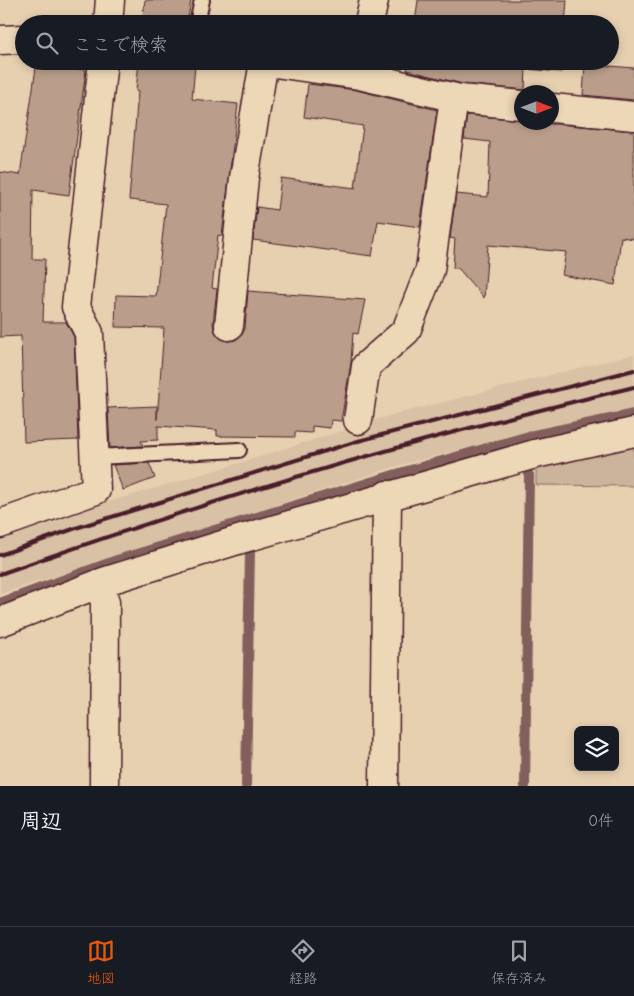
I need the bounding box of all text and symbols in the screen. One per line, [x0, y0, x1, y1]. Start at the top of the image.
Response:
search box [15, 15, 619, 70]
icon: search [33, 29, 61, 57]
text: ここで検索 [73, 34, 168, 56]
north arrow [514, 85, 559, 130]
map controls [574, 726, 619, 771]
button: layers [574, 726, 619, 771]
text: 周辺 [20, 809, 62, 833]
text: 0件 [588, 812, 614, 830]
tab: 地図 [87, 937, 115, 987]
tab: 経路 [289, 937, 317, 987]
tab: 保存済み [491, 937, 547, 987]

